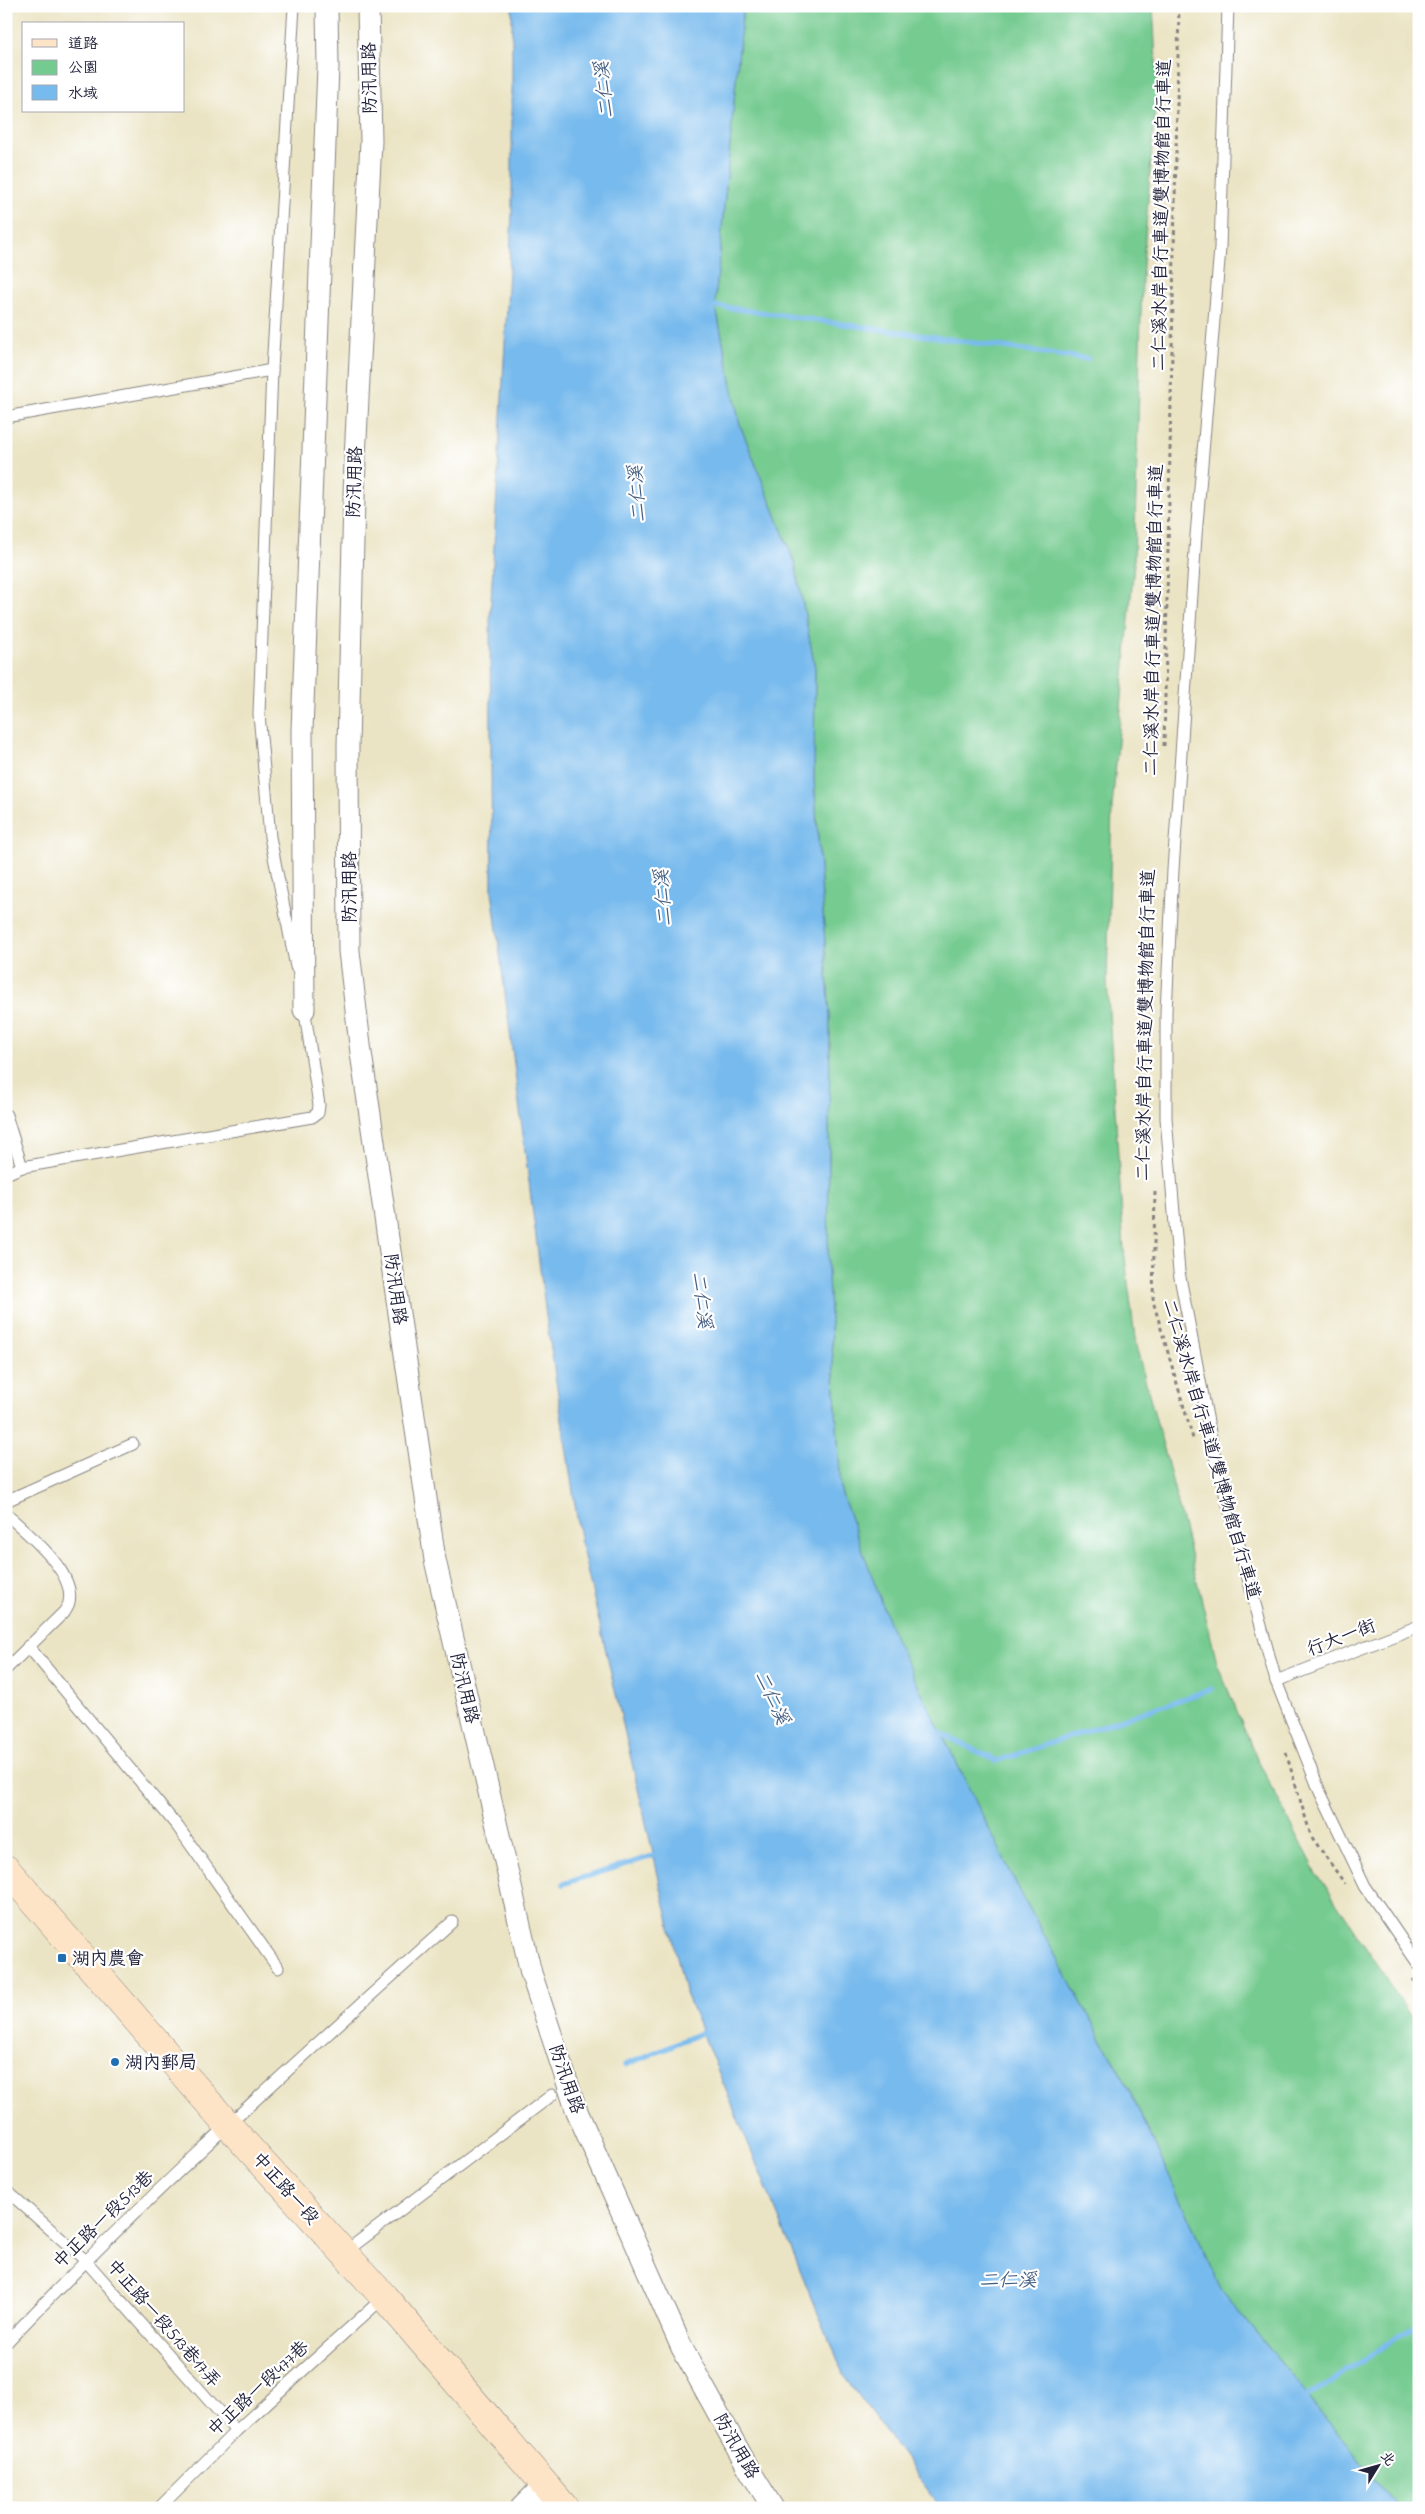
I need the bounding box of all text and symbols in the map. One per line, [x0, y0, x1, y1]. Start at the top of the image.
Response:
legend [22, 22, 185, 112]
text: 道路 [68, 33, 98, 55]
street label: 防汛用路 [357, 42, 385, 114]
text: 公園 [68, 57, 98, 79]
water label: 二仁溪 [589, 59, 622, 120]
street label: 二仁溪水岸自行車道/雙博物館自行車道 [1147, 59, 1179, 371]
text: 水域 [68, 83, 98, 105]
street label: 防汛用路 [342, 446, 370, 519]
water label: 二仁溪 [623, 463, 654, 523]
street label: 二仁溪水岸自行車道/雙博物館自行車道 [1139, 464, 1171, 776]
street label: 防汛用路 [338, 851, 364, 923]
water label: 二仁溪 [649, 867, 680, 927]
street label: 二仁溪水岸自行車道/雙博物館自行車道 [1131, 869, 1163, 1181]
street label: 防汛用路 [376, 1252, 412, 1327]
water label: 二仁溪 [684, 1270, 718, 1331]
street label: 二仁溪水岸自行車道/雙博物館自行車道 [1155, 1296, 1266, 1603]
street label: 行大一街 [1303, 1614, 1380, 1664]
street label: 防汛用路 [442, 1650, 484, 1726]
water label: 二仁溪 [746, 1667, 795, 1730]
place label: 湖內農會 [72, 1947, 144, 1973]
marker: 湖內農會 [56, 1952, 68, 1964]
street label: 防汛用路 [541, 2041, 589, 2118]
place label: 湖內郵局 [125, 2051, 197, 2077]
marker: 湖內郵局 [109, 2056, 121, 2068]
street label: 中正路一段 [245, 2147, 324, 2231]
street label: 中正路一段513巷 [48, 2165, 161, 2275]
street label: 中正路一段513巷17弄 [99, 2254, 226, 2394]
water label: 二仁溪 [979, 2268, 1037, 2295]
street label: 中正路一段477巷 [203, 2336, 316, 2443]
street label: 防汛用路 [706, 2409, 765, 2485]
north arrow [1352, 2442, 1402, 2492]
text: 北 [1375, 2447, 1400, 2471]

